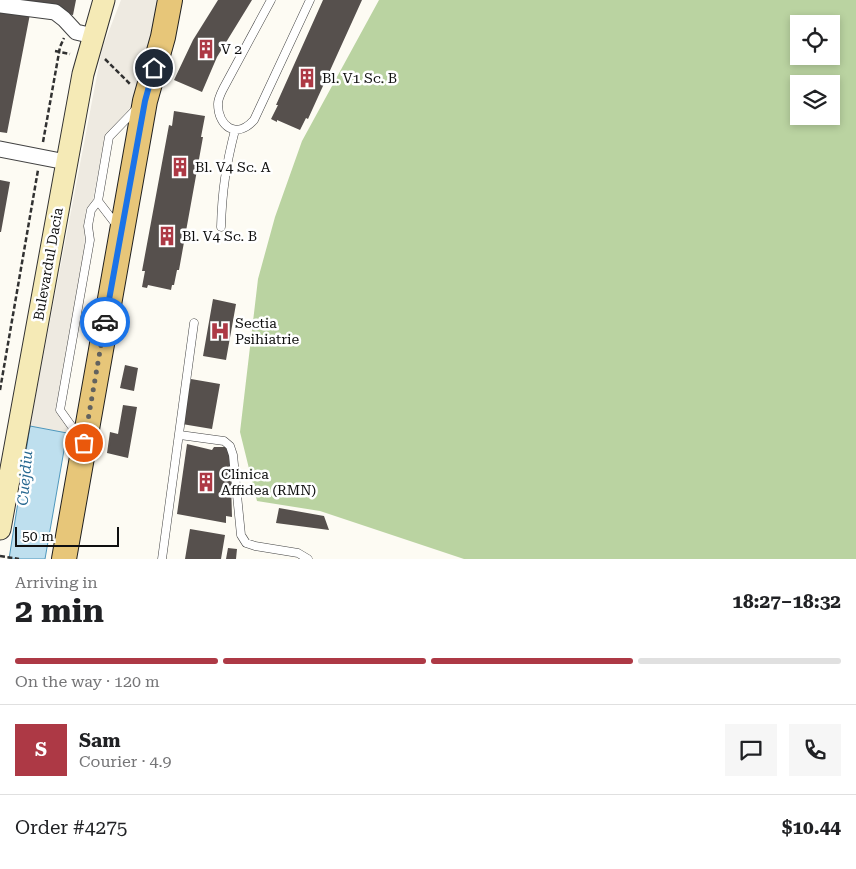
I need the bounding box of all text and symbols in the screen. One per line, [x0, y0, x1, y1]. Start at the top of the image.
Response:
map controls [790, 15, 840, 125]
button: locate [790, 15, 840, 65]
building icon: V 2 [195, 38, 217, 60]
place label: V 2 [221, 41, 242, 57]
pin [133, 47, 175, 89]
icon: home [140, 54, 168, 82]
building icon: Bl. V1 Sc. B [296, 67, 318, 89]
place label: Bl. V1 Sc. B [322, 70, 397, 86]
button: layers [790, 75, 840, 125]
building icon: Bl. V4 Sc. A [169, 156, 191, 178]
place label: Bl. V4 Sc. A [195, 159, 271, 175]
street label: Bulevardul Dacia [30, 206, 66, 322]
building icon: Bl. V4 Sc. B [156, 225, 178, 247]
place label: Bl. V4 Sc. B [182, 228, 257, 244]
courier [80, 297, 130, 347]
icon: car [91, 308, 119, 336]
place label: Sectia Psihiatrie [235, 315, 299, 347]
hospital icon: Sectia Psihiatrie [209, 320, 231, 342]
pin [63, 422, 105, 464]
icon: bag [70, 429, 98, 457]
water label: Cuejdiu [14, 450, 36, 506]
place label: Clinica Affidea (RMN) [221, 466, 316, 498]
building icon: Clinica Affidea (RMN) [195, 471, 217, 493]
scale bar [15, 524, 119, 547]
text: 50 m [22, 528, 54, 544]
text: Arriving in [15, 573, 98, 592]
text: 18:27–18:32 [732, 590, 841, 613]
text: 2 min [15, 592, 104, 630]
text: On the way · 120 m [15, 672, 160, 691]
button: chat [725, 724, 777, 776]
button: phone [789, 724, 841, 776]
text: Sam [79, 729, 121, 752]
text: S [35, 738, 47, 761]
text: Courier · 4.9 [79, 752, 172, 771]
text: Order #4275 [15, 816, 127, 839]
text: $10.44 [782, 816, 841, 839]

